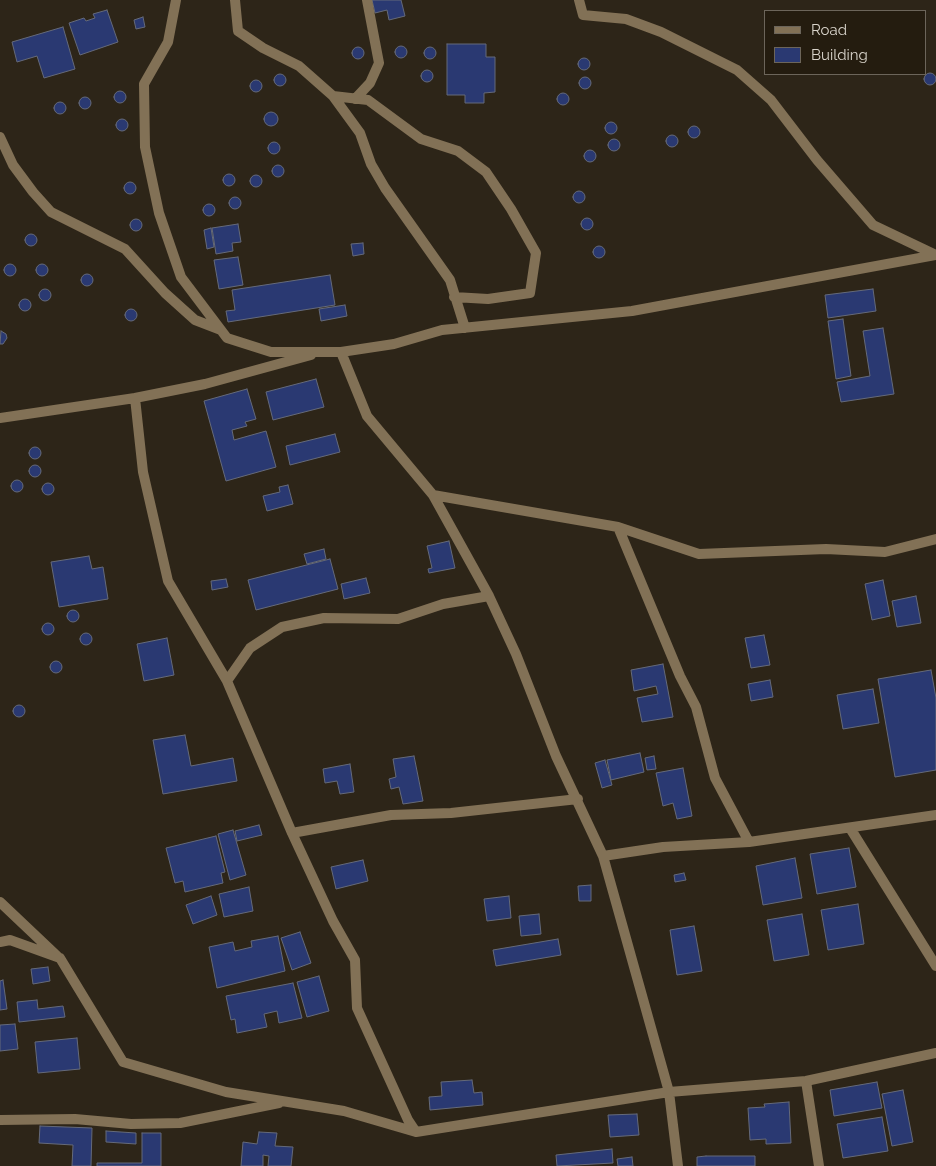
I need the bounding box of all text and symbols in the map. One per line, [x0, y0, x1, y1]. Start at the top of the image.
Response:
legend [764, 10, 926, 75]
text: Road [811, 21, 847, 39]
text: Building [811, 46, 868, 64]

